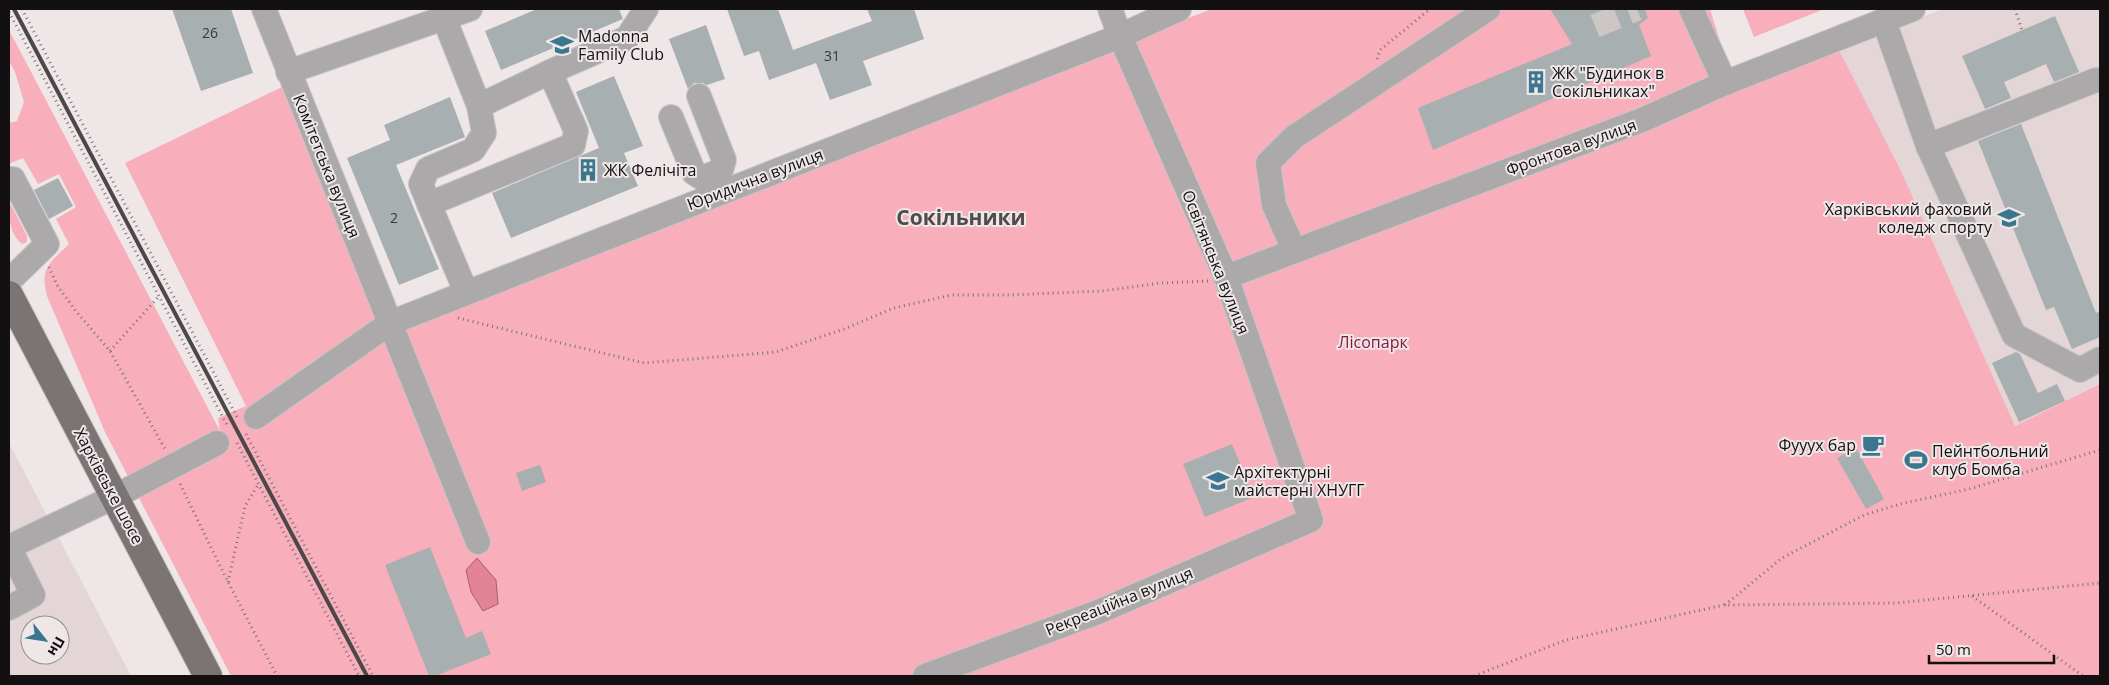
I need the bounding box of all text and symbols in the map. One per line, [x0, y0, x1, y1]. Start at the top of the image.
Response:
house number: 26 [202, 23, 218, 42]
place label: Madonna Family Club [578, 25, 664, 65]
school or university icon: Madonna Family Club [549, 32, 575, 58]
house number: 31 [824, 46, 840, 65]
place label: ЖК "Будинок в Сокільниках" [1552, 62, 1664, 102]
building icon: ЖК "Будинок в Сокільниках" [1523, 69, 1549, 95]
street label: Комітетська вулиця [288, 91, 366, 241]
street label: Фронтова вулиця [1503, 113, 1639, 181]
street label: Юридична вулиця [684, 143, 826, 215]
building icon: ЖК Фелічіта [575, 157, 601, 183]
place label: ЖК Фелічіта [604, 159, 696, 181]
street label: Освітянська вулиця [1177, 187, 1255, 337]
place label: Харківський фаховий коледж спорту [1825, 198, 1993, 238]
district label: Сокільники [896, 203, 1026, 231]
school or university icon: Харківський фаховий коледж спорту [1996, 205, 2022, 231]
house number: 2 [390, 208, 398, 227]
park label: Лісопарк [1338, 331, 1408, 353]
street label: Харківське шосе [69, 424, 149, 548]
cafe icon: Фууух бар [1860, 432, 1886, 458]
place label: Фууух бар [1778, 434, 1856, 456]
place label: Пейнтбольний клуб Бомба [1932, 440, 2049, 480]
sports icon: Пейнтбольний клуб Бомба [1903, 447, 1929, 473]
place label: Архітектурні майстерні ХНУГГ [1234, 461, 1365, 501]
school or university icon: Архітектурні майстерні ХНУГГ [1205, 468, 1231, 494]
street label: Рекреаційна вулиця [1042, 561, 1196, 641]
north arrow [20, 615, 70, 665]
scale bar [1929, 632, 2054, 664]
text: Пн [44, 633, 70, 660]
text: 50 m [1936, 639, 1971, 659]

